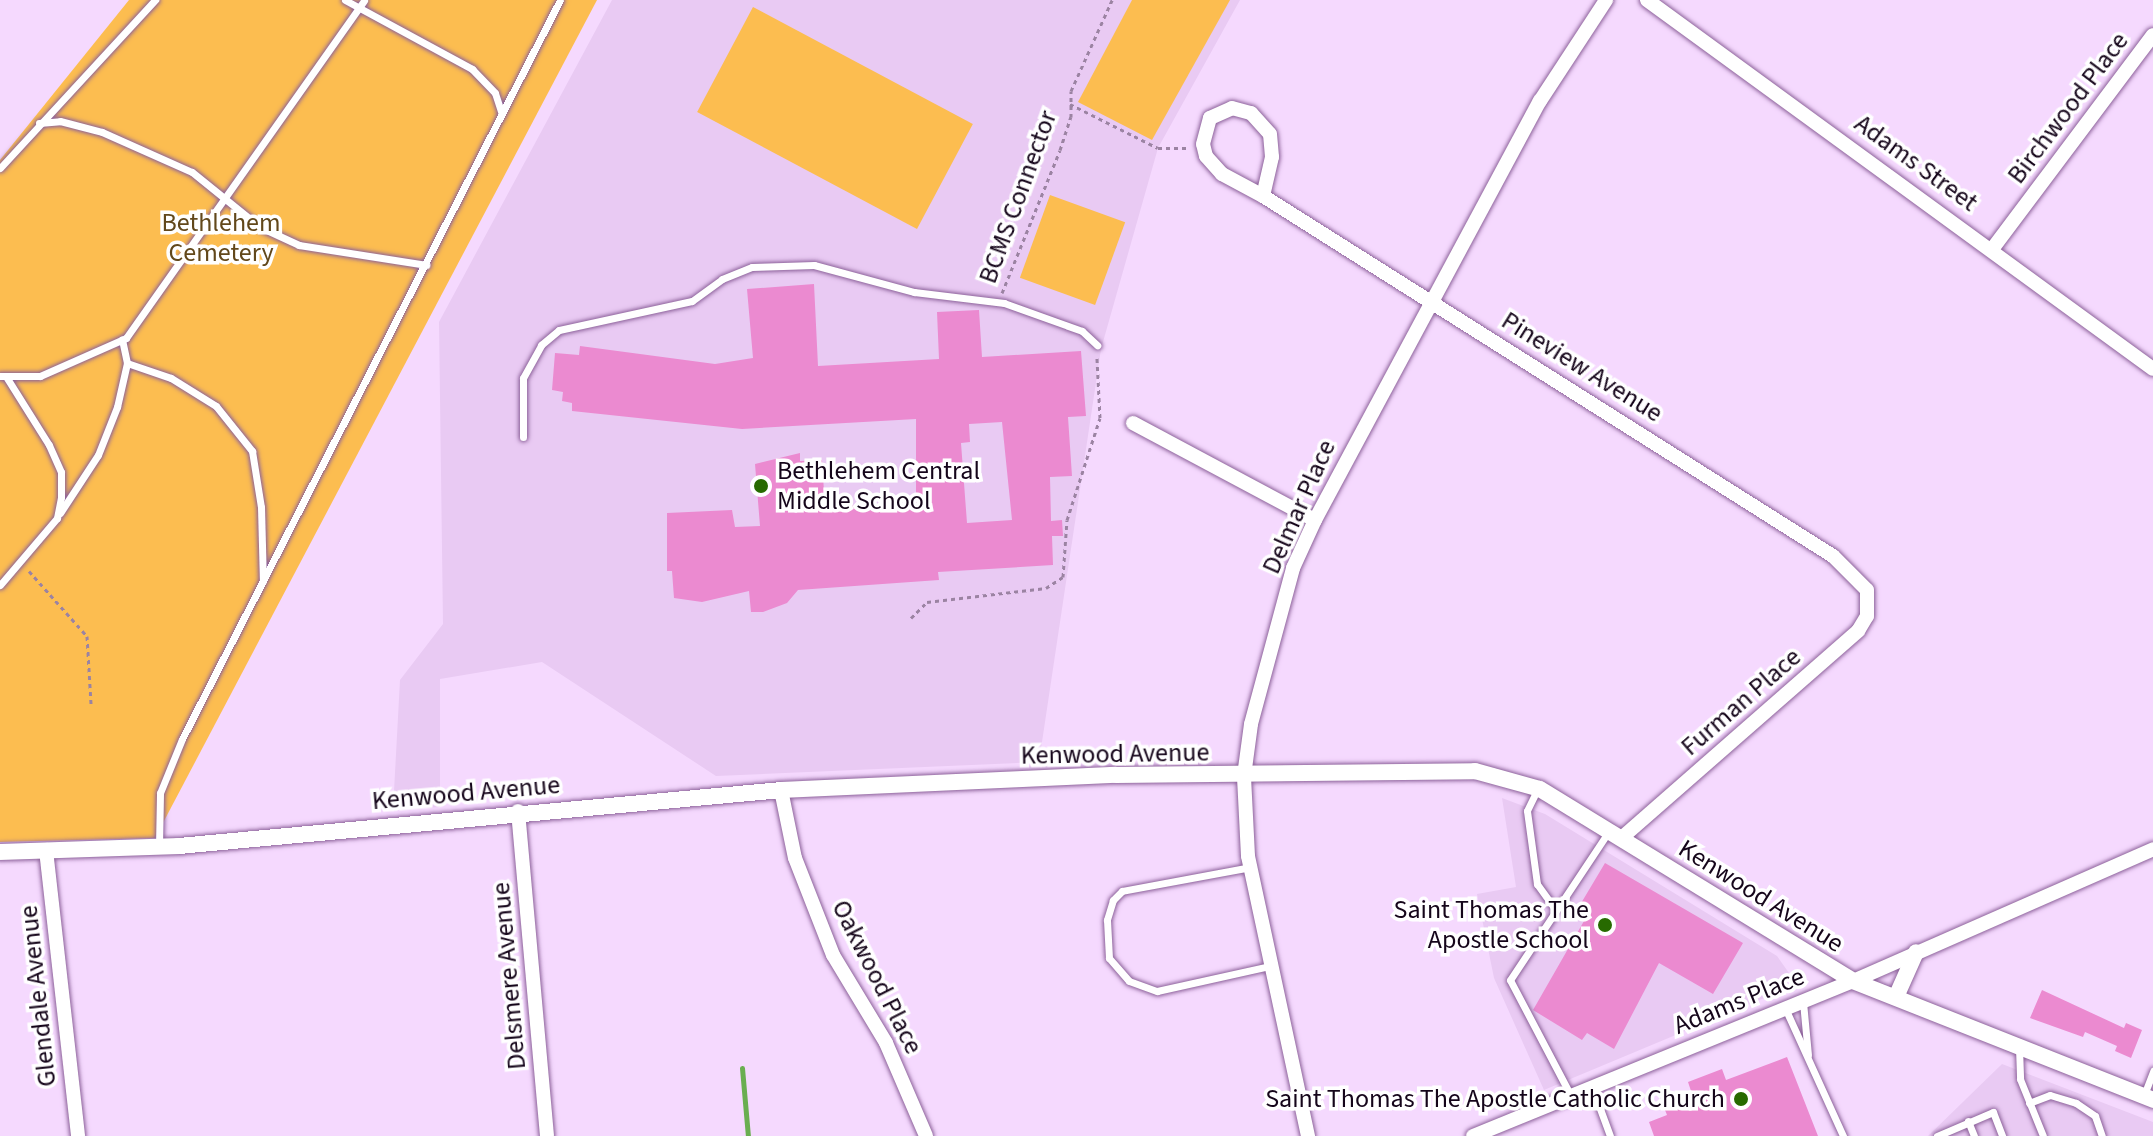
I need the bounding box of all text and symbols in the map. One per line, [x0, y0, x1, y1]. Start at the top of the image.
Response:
street label: Birchwood Place [2001, 26, 2135, 190]
street label: BCMS Connector [972, 106, 1064, 288]
street label: Adams Street [1848, 108, 1984, 218]
park label: Bethlehem Cemetery [162, 207, 280, 268]
street label: Pineview Avenue [1496, 305, 1668, 429]
street label: Delmar Place [1256, 435, 1342, 579]
place label: Bethlehem Central Middle School [777, 455, 980, 516]
marker: Bethlehem Central Middle School [752, 477, 770, 495]
street label: Furman Place [1675, 642, 1807, 762]
street label: Kenwood Avenue [1020, 737, 1210, 771]
street label: Kenwood Avenue [371, 769, 561, 817]
street label: Kenwood Avenue [1673, 833, 1849, 959]
street label: Delsmere Avenue [485, 881, 533, 1071]
place label: Saint Thomas The Apostle School [1394, 894, 1589, 956]
street label: Oakwood Place [825, 895, 929, 1059]
street label: Glendale Avenue [13, 904, 63, 1088]
marker: Saint Thomas The Apostle School [1596, 916, 1614, 934]
street label: Adams Place [1669, 961, 1809, 1041]
place label: Saint Thomas The Apostle Catholic Church [1265, 1083, 1725, 1115]
marker: Saint Thomas The Apostle Catholic Church [1732, 1090, 1750, 1108]

